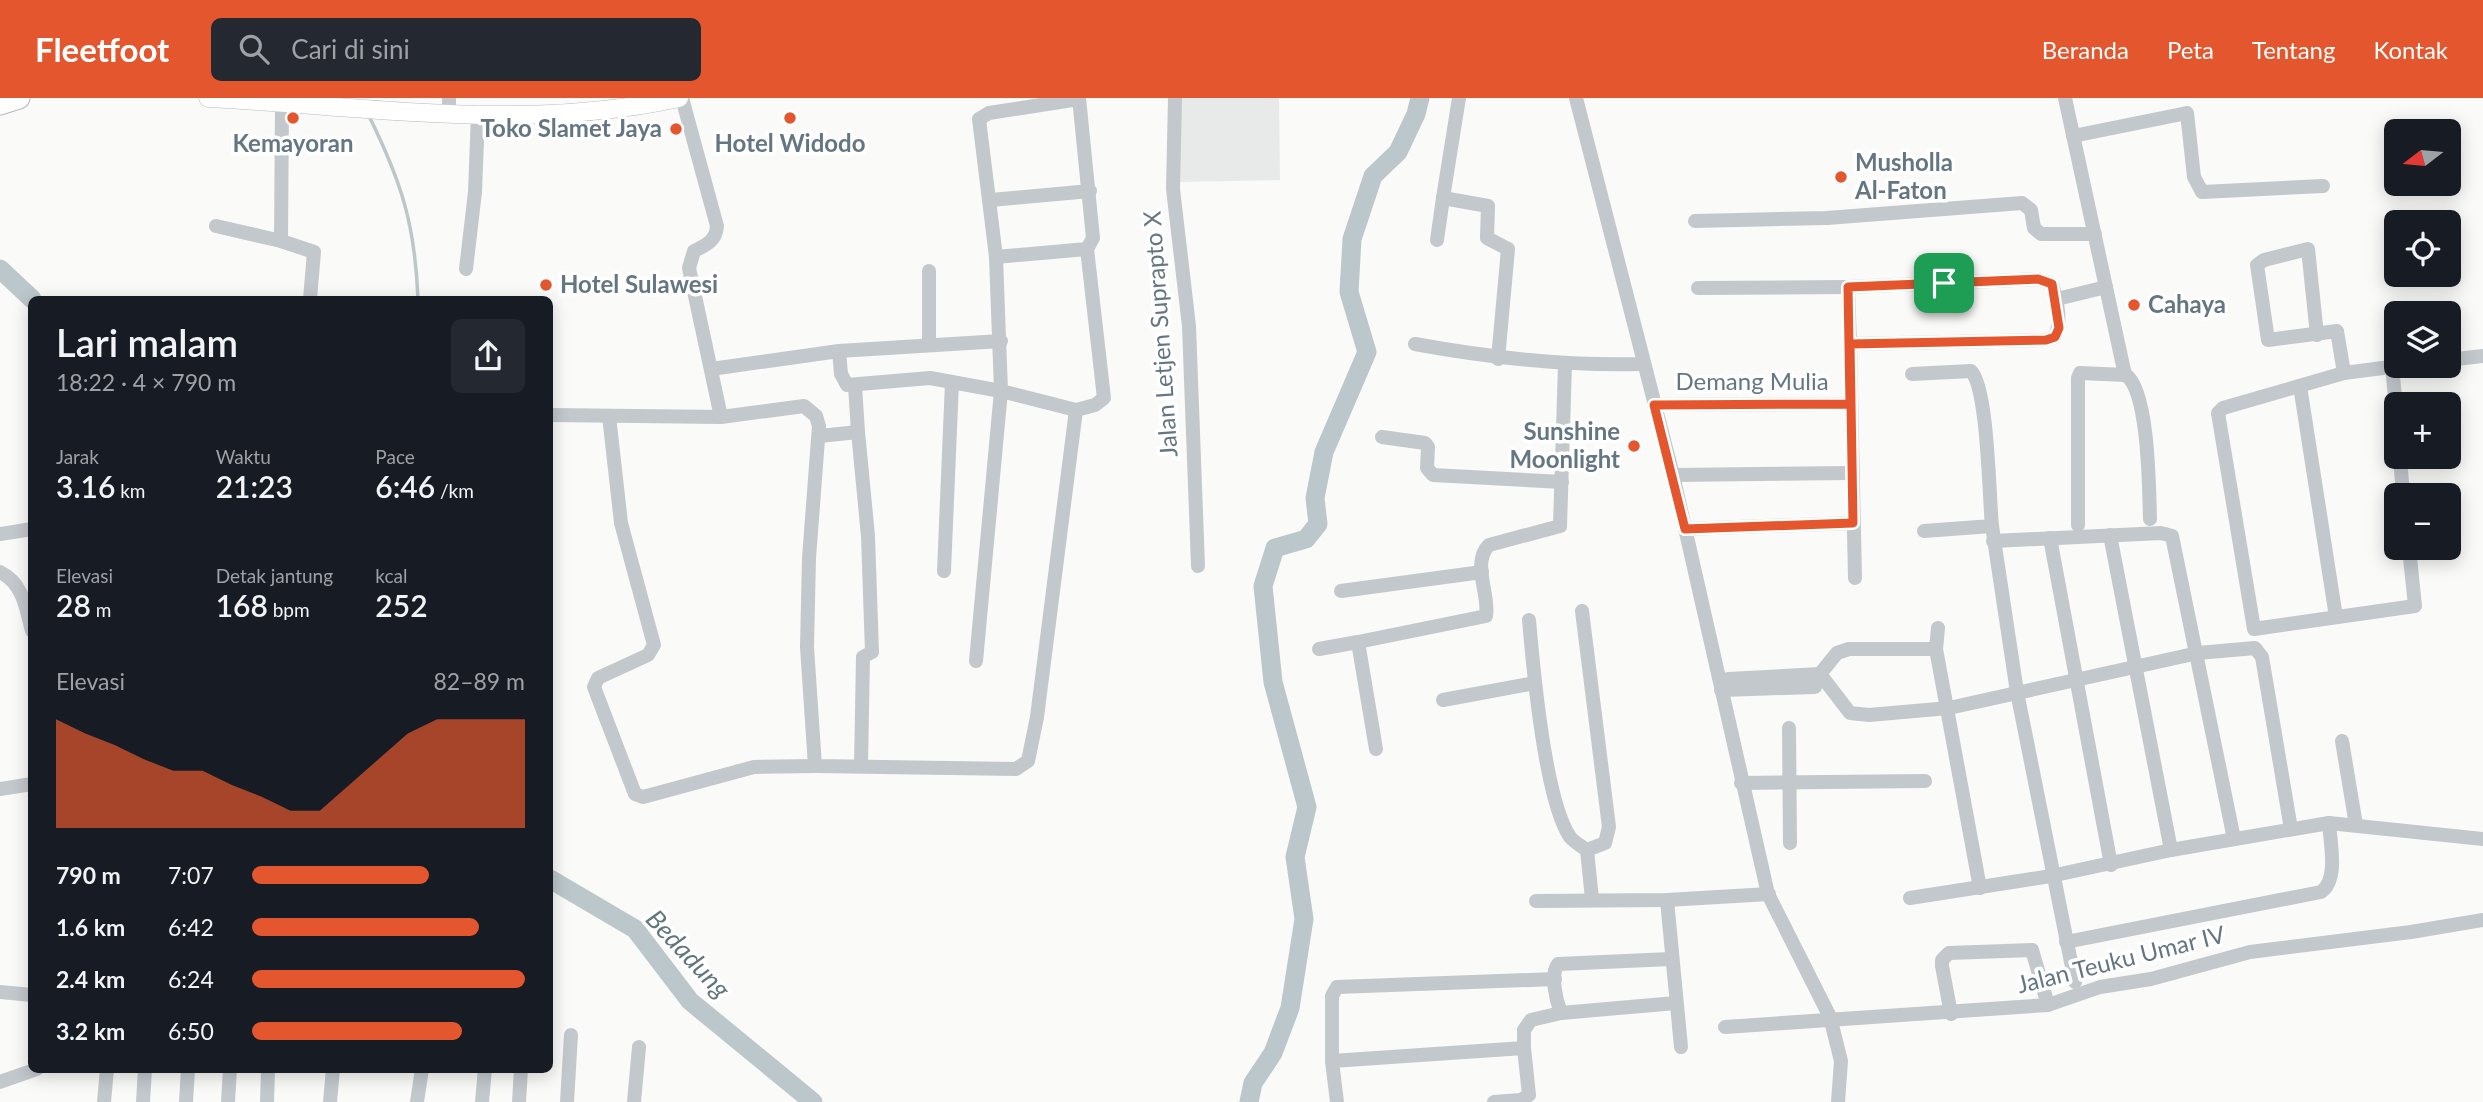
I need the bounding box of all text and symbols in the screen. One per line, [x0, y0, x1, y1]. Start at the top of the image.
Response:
search box [211, 18, 701, 81]
text: Fleetfoot [35, 29, 169, 69]
icon: search [235, 30, 273, 68]
text: Cari di sini [291, 33, 410, 65]
text: Beranda [2042, 35, 2129, 64]
text: Peta [2167, 35, 2214, 64]
text: Tentang [2252, 35, 2335, 64]
text: Kontak [2373, 35, 2448, 64]
marker: Kemayoran [285, 110, 301, 126]
marker: Hotel Widodo [782, 110, 798, 126]
place label: Toko Slamet Jaya [481, 113, 662, 142]
north arrow [2384, 119, 2460, 196]
map controls [2384, 119, 2461, 560]
marker: Toko Slamet Jaya [668, 121, 684, 137]
place label: Kemayoran [233, 128, 353, 157]
place label: Hotel Widodo [715, 128, 865, 157]
place label: Musholla Al-Faton [1854, 147, 1953, 204]
marker: Musholla Al-Faton [1833, 169, 1849, 185]
street label: Jalan Letjen Suprapto X [1136, 210, 1183, 458]
button: locate [2384, 210, 2461, 287]
pin [1914, 253, 1974, 313]
icon: arrive [1925, 264, 1963, 302]
place label: Hotel Sulawesi [560, 269, 718, 298]
marker: Hotel Sulawesi [538, 277, 554, 293]
place label: Cahaya [2148, 289, 2226, 318]
marker: Cahaya [2126, 297, 2142, 313]
button: layers [2384, 301, 2461, 378]
text: Lari malam [56, 319, 238, 365]
button: share [451, 319, 525, 393]
street label: Demang Mulia [1675, 366, 1829, 395]
text: 18:22 · 4 × 790 m [56, 368, 236, 396]
button: + [2384, 392, 2461, 469]
place label: Sunshine Moonlight [1510, 416, 1620, 473]
marker: Sunshine Moonlight [1626, 438, 1642, 454]
text: Jarak [56, 445, 99, 468]
text: Waktu [216, 445, 271, 468]
text: Pace [375, 445, 415, 468]
text: 3.16 [56, 468, 115, 504]
text: 21:23 [216, 468, 293, 504]
text: 6:46 [375, 468, 435, 504]
text: km [115, 479, 145, 502]
text: /km [435, 479, 474, 502]
button: − [2384, 483, 2461, 560]
text: Elevasi [56, 564, 113, 587]
text: Detak jantung [216, 564, 333, 587]
text: kcal [375, 564, 407, 587]
text: 28 [56, 587, 91, 623]
text: 168 [216, 587, 268, 623]
text: 252 [375, 587, 428, 623]
text: m [91, 598, 111, 621]
text: bpm [268, 598, 310, 621]
text: Elevasi [56, 667, 125, 695]
text: 82–89 m [433, 667, 525, 695]
text: 790 m [56, 861, 121, 889]
text: 7:07 [168, 861, 214, 889]
water label: Bedadung [640, 903, 738, 1004]
text: 1.6 km [56, 913, 125, 941]
text: 6:42 [168, 913, 214, 941]
street label: Jalan Teuku Umar IV [2014, 918, 2228, 998]
text: 2.4 km [56, 965, 125, 993]
text: 6:24 [168, 965, 214, 993]
text: 3.2 km [56, 1017, 125, 1045]
text: 6:50 [168, 1017, 214, 1045]

